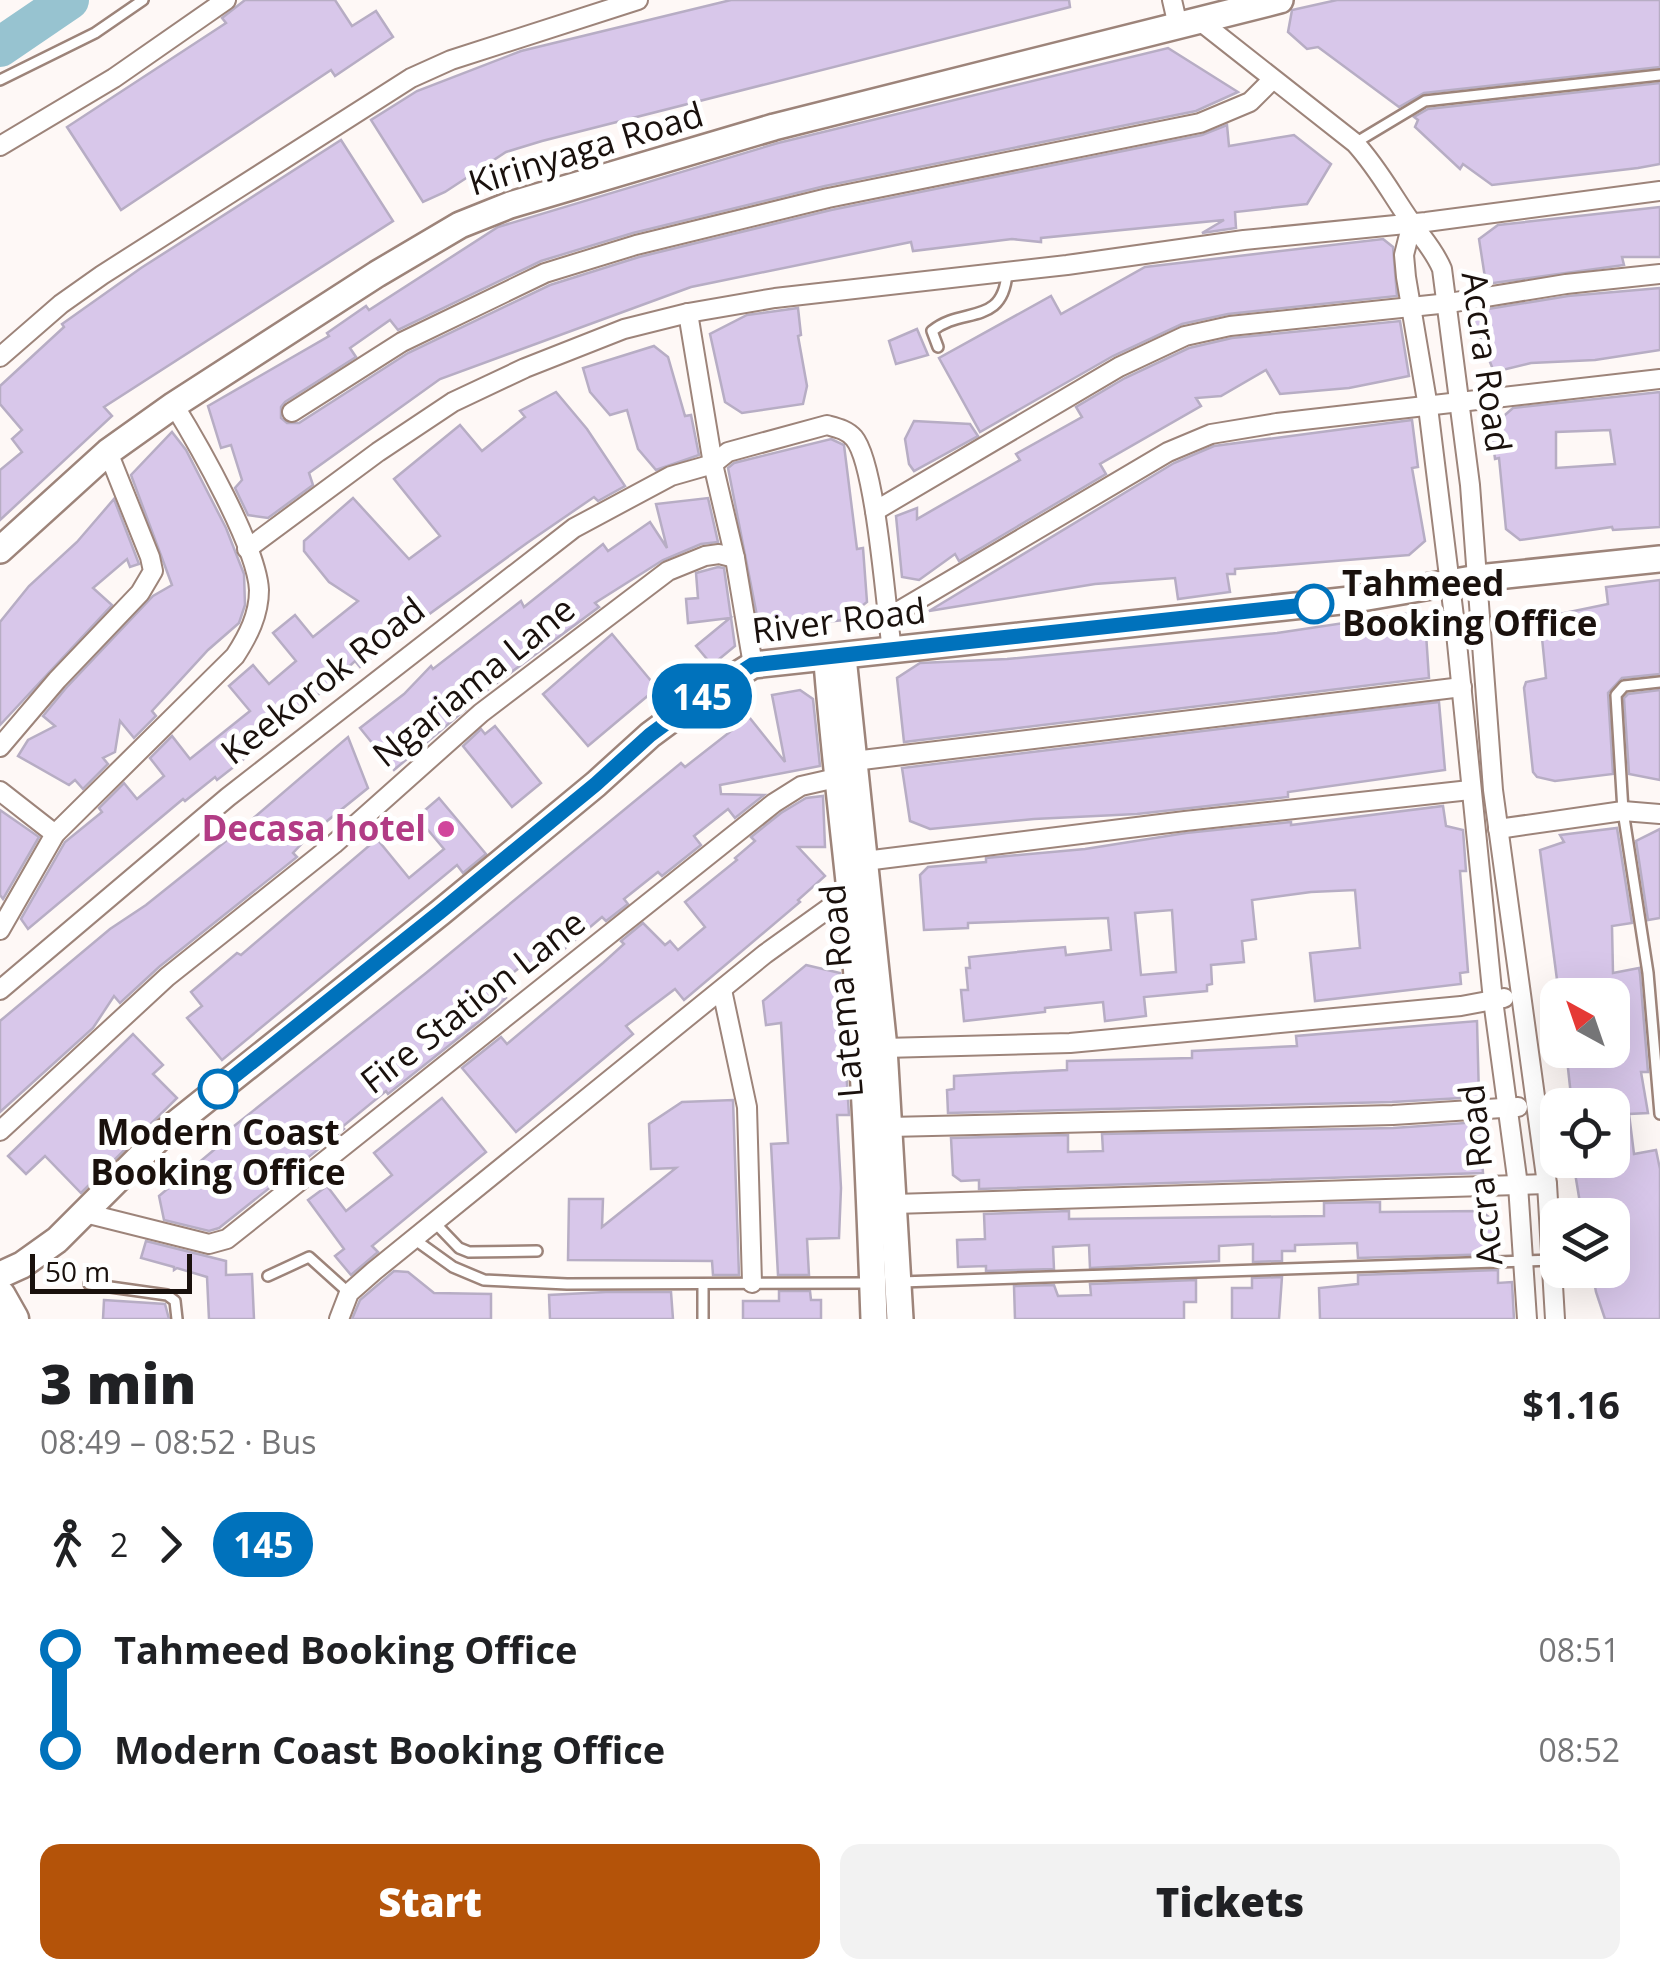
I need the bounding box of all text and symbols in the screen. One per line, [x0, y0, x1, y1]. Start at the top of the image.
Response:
street label: Kirinyaga Road [463, 90, 709, 206]
street label: Accra Road [1452, 268, 1523, 455]
place label: Tahmeed Booking Office [1342, 559, 1597, 646]
street label: Keekorok Road [210, 585, 434, 774]
street label: Ngariama Lane [362, 585, 584, 777]
marker: Tahmeed Booking Office [1295, 585, 1333, 623]
street label: River Road [749, 586, 928, 653]
line badge: 145 [644, 664, 760, 728]
text: 145 [672, 673, 732, 720]
place label: Decasa hotel [201, 804, 426, 851]
marker: Decasa hotel [435, 818, 457, 840]
street label: Latema Road [808, 882, 873, 1100]
street label: Fire Station Lane [350, 898, 594, 1103]
north arrow [1540, 978, 1630, 1068]
map controls [1540, 978, 1630, 1288]
marker: Modern Coast Booking Office [199, 1070, 237, 1108]
street label: Accra Road [1447, 1082, 1512, 1268]
button: locate [1540, 1088, 1630, 1178]
place label: Modern Coast Booking Office [90, 1108, 346, 1195]
button: layers [1540, 1198, 1630, 1288]
scale bar [30, 1249, 192, 1294]
text: 50 m [45, 1252, 110, 1290]
text: 3 min [40, 1345, 196, 1420]
text: $1.16 [1522, 1378, 1620, 1430]
text: 08:49 – 08:52 · Bus [40, 1420, 316, 1463]
icon: walk [40, 1517, 95, 1572]
icon: forward [143, 1517, 198, 1572]
text: 145 [233, 1521, 293, 1568]
text: 2 [110, 1523, 128, 1566]
text: Tahmeed Booking Office [114, 1623, 577, 1675]
text: 08:51 [1538, 1628, 1620, 1671]
text: Modern Coast Booking Office [114, 1723, 665, 1775]
text: 08:52 [1538, 1728, 1620, 1771]
button: Start [40, 1844, 820, 1959]
button: Tickets [840, 1844, 1620, 1959]

